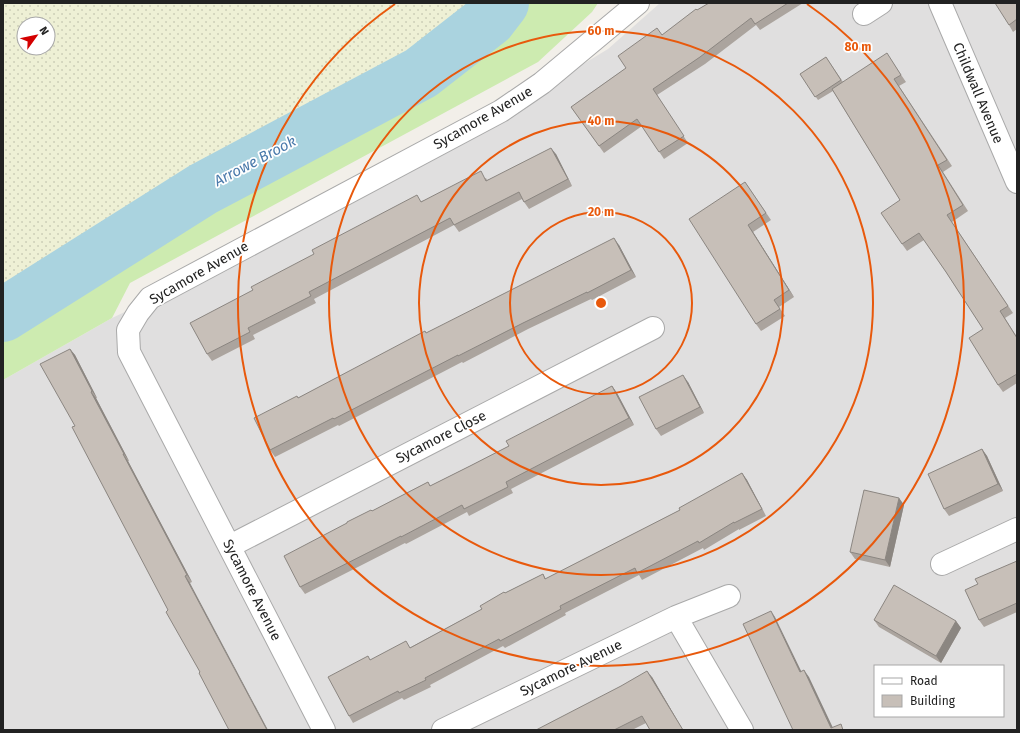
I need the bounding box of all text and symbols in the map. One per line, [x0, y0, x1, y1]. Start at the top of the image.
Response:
north arrow [16, 16, 56, 56]
text: N [37, 24, 51, 37]
text: 60 m [588, 24, 614, 38]
text: 80 m [845, 40, 871, 54]
street label: Childwall Avenue [949, 40, 1007, 146]
street label: Sycamore Avenue [430, 83, 536, 153]
text: 40 m [588, 114, 614, 128]
water label: Arrowe Brook [210, 132, 299, 191]
text: 20 m [588, 205, 614, 219]
street label: Sycamore Avenue [146, 238, 252, 308]
centre of rings [594, 296, 608, 310]
street label: Sycamore Close [393, 407, 489, 467]
street label: Sycamore Avenue [219, 536, 285, 644]
street label: Sycamore Avenue [517, 636, 625, 700]
legend [874, 665, 1004, 717]
text: Road [910, 674, 938, 688]
text: Building [910, 694, 956, 708]

